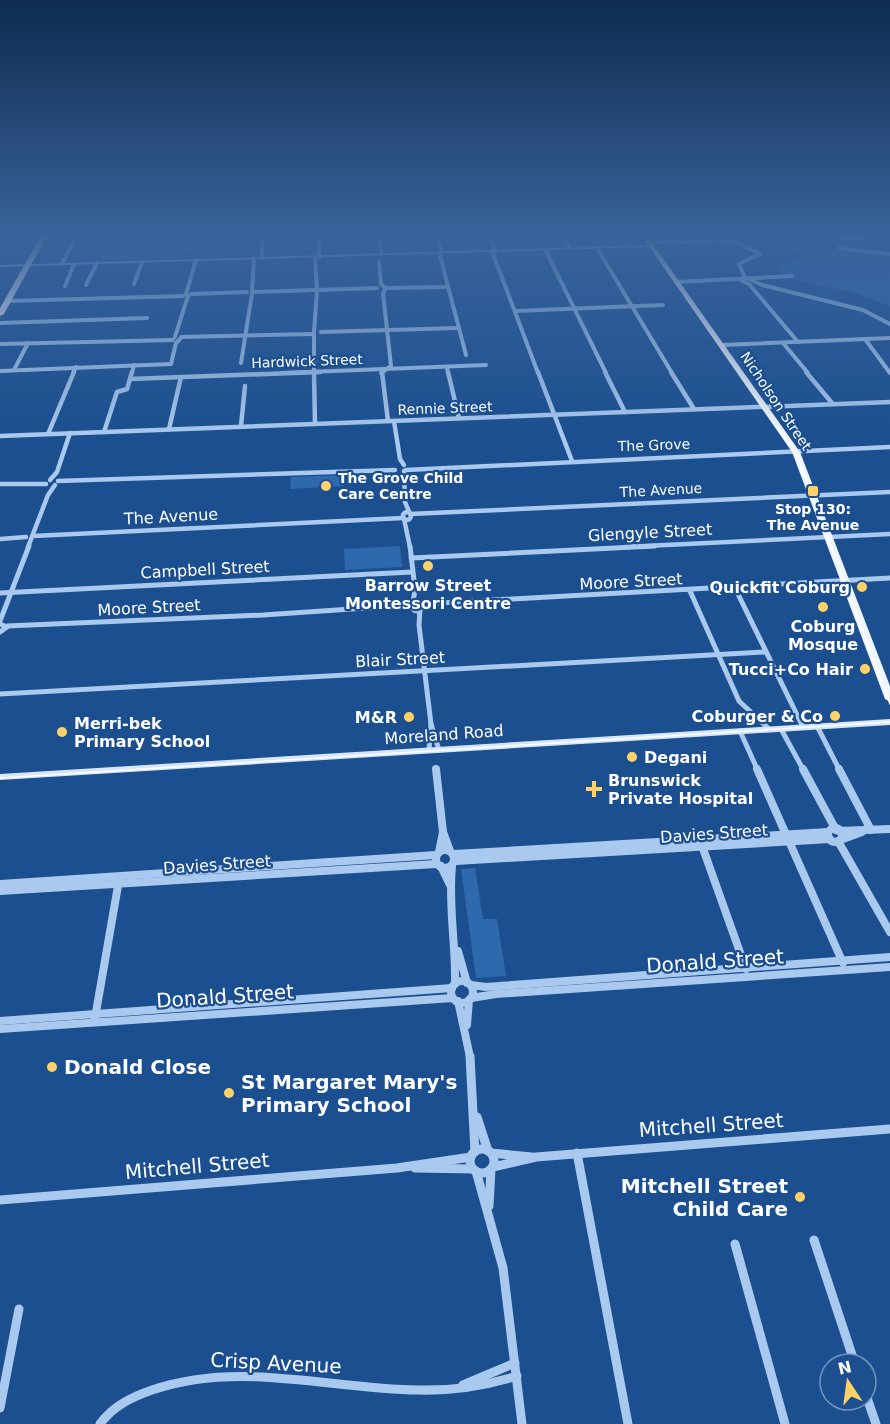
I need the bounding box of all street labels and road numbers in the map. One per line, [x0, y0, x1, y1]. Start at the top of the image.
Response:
street label: Nicholson Street [737, 349, 815, 454]
street label: Hardwick Street [251, 351, 364, 371]
street label: Rennie Street [397, 398, 493, 418]
street label: The Grove [617, 436, 690, 454]
street label: The Avenue [618, 480, 703, 500]
street label: The Avenue [122, 505, 219, 529]
street label: Glengyle Street [587, 520, 713, 545]
street label: Campbell Street [140, 557, 270, 582]
street label: Moore Street [579, 569, 683, 594]
street label: Moore Street [97, 595, 201, 620]
street label: Blair Street [355, 648, 445, 671]
street label: Moreland Road [384, 721, 504, 748]
street label: Davies Street [660, 820, 769, 847]
street label: Davies Street [163, 851, 272, 878]
street label: Donald Street [645, 944, 785, 978]
street label: Donald Street [155, 979, 295, 1013]
street label: Mitchell Street [638, 1108, 784, 1142]
street label: Mitchell Street [124, 1148, 270, 1184]
street label: Crisp Avenue [210, 1348, 342, 1378]

